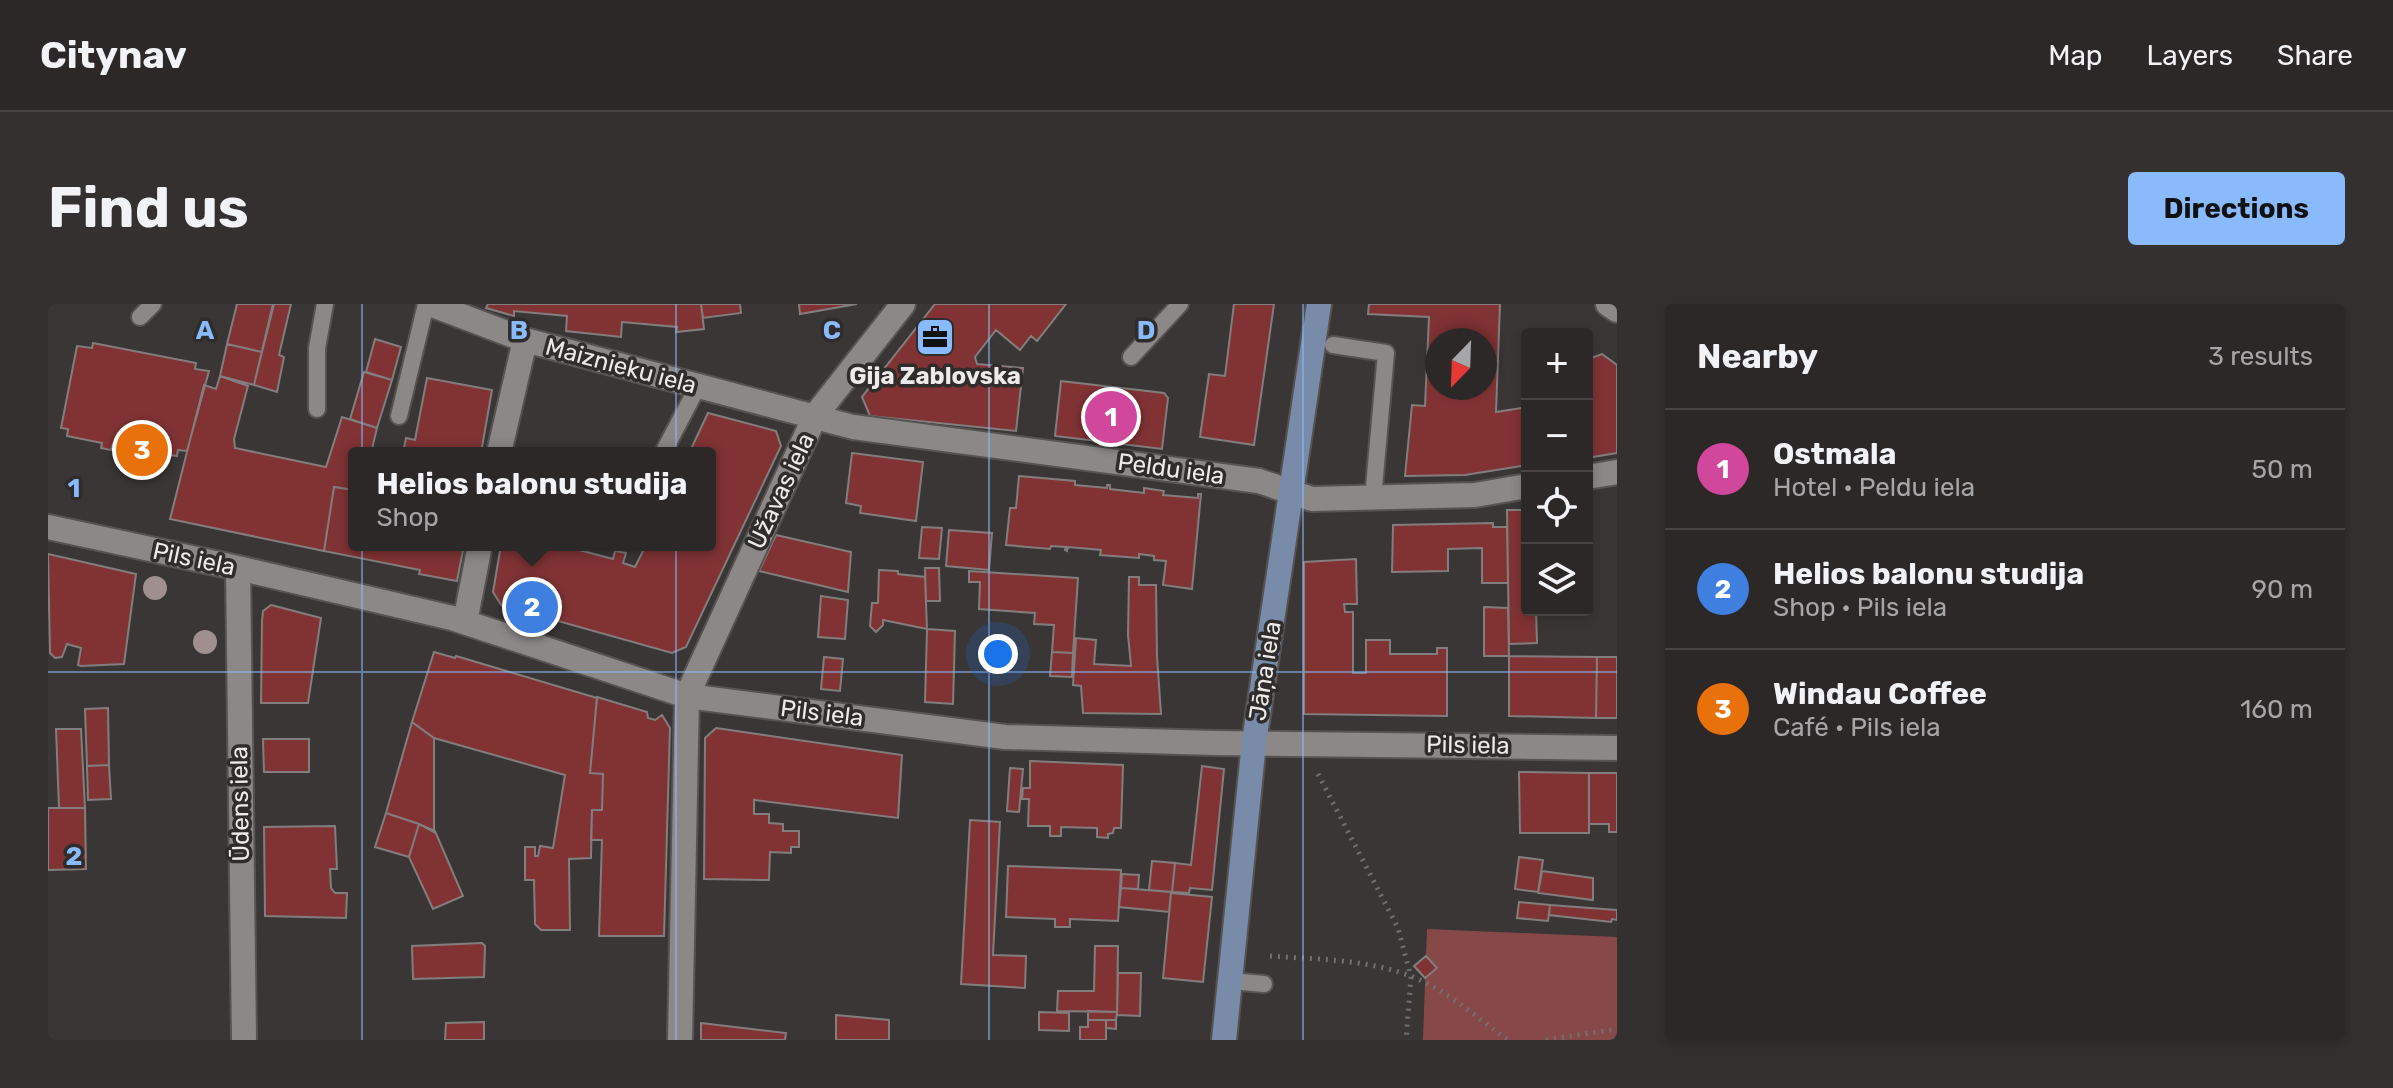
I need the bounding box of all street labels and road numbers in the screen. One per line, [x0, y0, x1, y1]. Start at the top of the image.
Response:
street label: Maiznieku iela [542, 332, 700, 400]
street label: Užavas iela [742, 429, 820, 553]
street label: Peldu iela [1116, 448, 1226, 490]
street label: Pils iela [150, 537, 238, 581]
street label: Jāņa iela [1243, 619, 1287, 723]
street label: Pils iela [779, 694, 865, 732]
street label: Pils iela [1426, 730, 1510, 760]
street label: Ūdens iela [225, 746, 255, 862]

